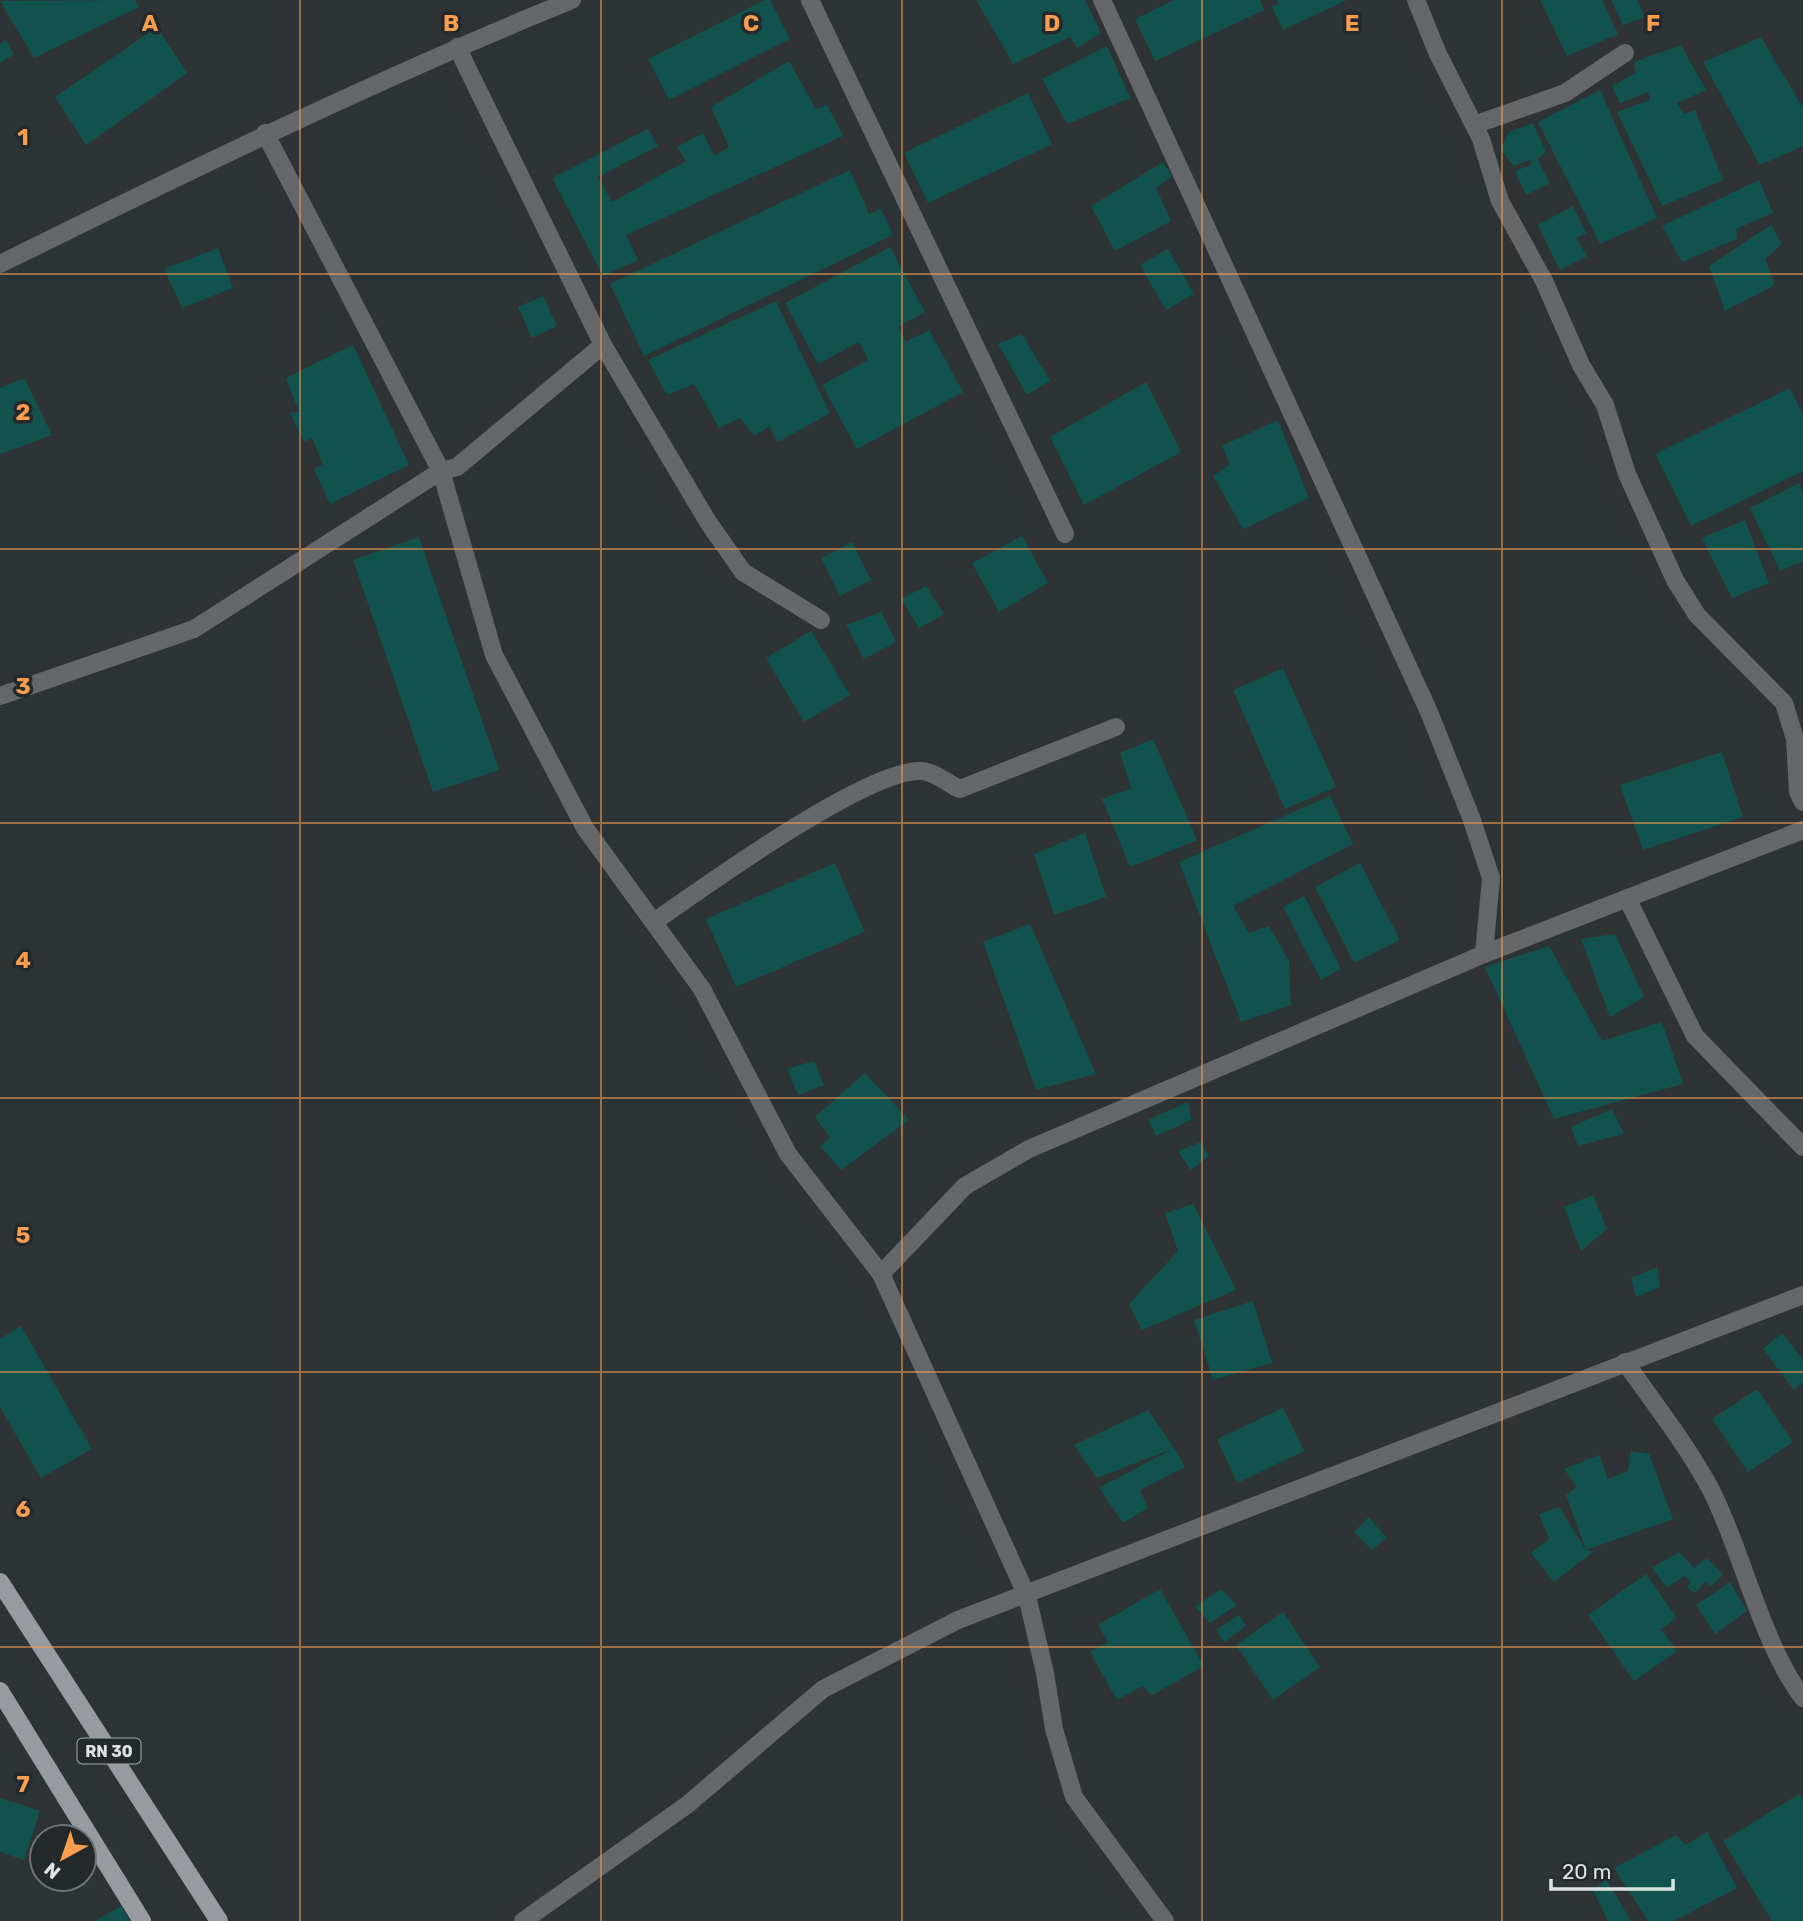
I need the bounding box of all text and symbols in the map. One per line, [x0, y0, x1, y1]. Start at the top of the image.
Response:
text: A [142, 9, 159, 37]
text: B [443, 9, 459, 37]
text: C [743, 9, 759, 37]
text: D [1044, 9, 1060, 37]
text: E [1345, 9, 1359, 37]
text: F [1646, 9, 1660, 37]
text: 1 [17, 123, 29, 151]
text: 2 [16, 398, 30, 426]
text: 3 [15, 672, 31, 700]
text: 4 [15, 946, 31, 974]
text: 5 [16, 1221, 31, 1249]
text: 6 [16, 1495, 31, 1523]
road number: RN 30 [78, 1738, 140, 1764]
text: 7 [16, 1770, 30, 1798]
north arrow [28, 1823, 98, 1893]
scale bar [1551, 1848, 1674, 1892]
text: N [40, 1857, 65, 1884]
text: 20 m [1562, 1859, 1611, 1884]

